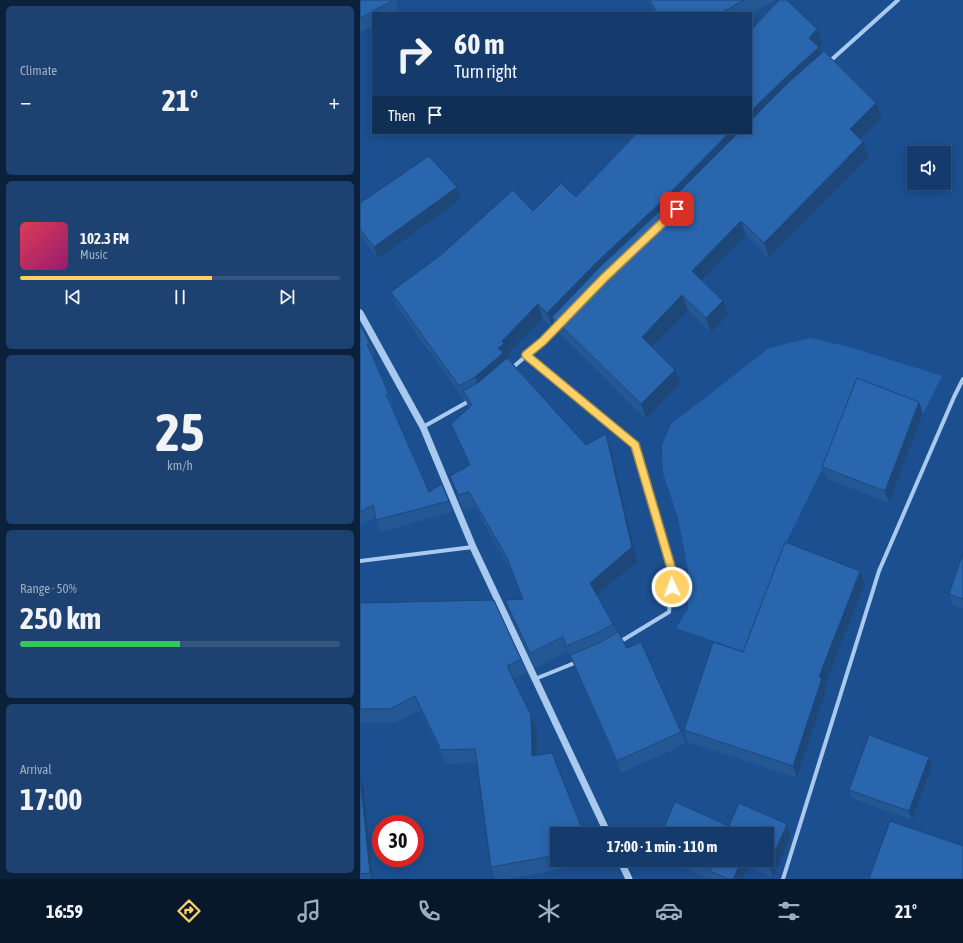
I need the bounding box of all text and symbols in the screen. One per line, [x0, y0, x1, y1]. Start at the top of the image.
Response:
icon: right [388, 28, 440, 80]
text: 60 m [454, 28, 504, 60]
text: Turn right [454, 61, 517, 82]
text: Climate [20, 63, 57, 78]
text: 21° [162, 83, 198, 117]
text: − [20, 88, 31, 114]
text: + [329, 88, 340, 114]
icon: arrive [424, 104, 446, 126]
text: Then [388, 107, 416, 124]
map controls [907, 146, 951, 190]
button: sound [907, 146, 951, 190]
pin [660, 192, 694, 226]
icon: arrive [666, 198, 688, 220]
text: 102.3 FM [80, 230, 129, 247]
text: Music [80, 247, 107, 262]
icon: previous [62, 286, 84, 308]
icon: pause [169, 286, 191, 308]
icon: next [276, 286, 298, 308]
text: 25 [156, 402, 204, 462]
text: km/h [167, 458, 193, 473]
position arrow [651, 566, 693, 608]
text: Range · 50% [20, 581, 77, 596]
text: 250 km [20, 601, 101, 635]
text: Arrival [20, 762, 52, 777]
text: 17:00 [20, 782, 82, 816]
speed limit sign: 30 [372, 815, 424, 867]
text: 17:00 · 1 min · 110 m [607, 838, 717, 855]
icon: directions [175, 897, 203, 925]
icon: music [295, 897, 323, 925]
icon: phone [415, 897, 443, 925]
icon: climate [535, 897, 563, 925]
icon: car [655, 897, 683, 925]
icon: filters [775, 897, 803, 925]
text: 16:59 [46, 901, 83, 922]
text: 21° [895, 901, 917, 922]

